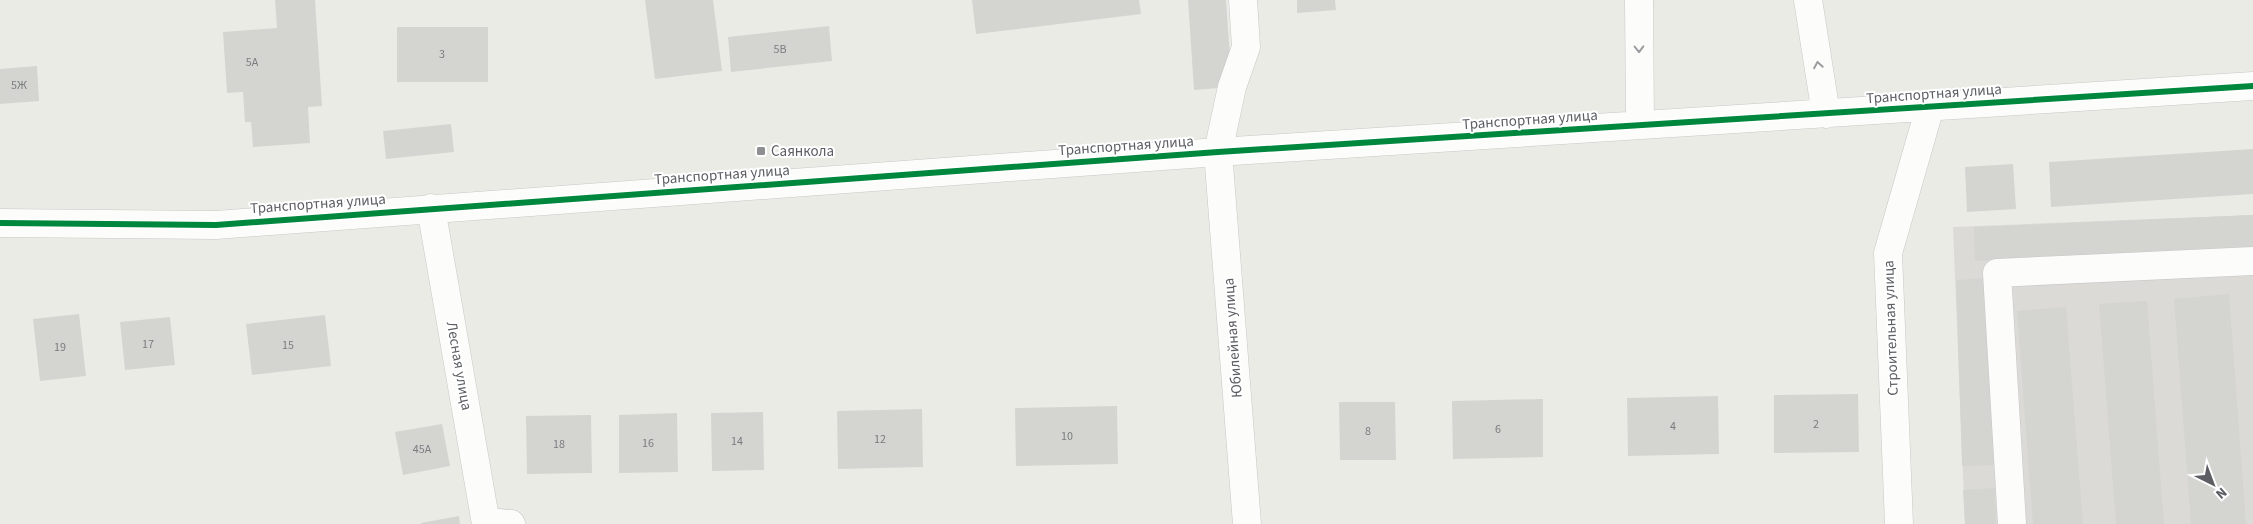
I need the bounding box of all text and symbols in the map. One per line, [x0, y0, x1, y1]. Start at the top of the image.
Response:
house number: 5В [773, 41, 787, 58]
one-way arrow [1634, 45, 1644, 53]
house number: 3 [439, 46, 445, 63]
house number: 5А [246, 54, 259, 71]
one-way arrow [1814, 61, 1824, 70]
house number: 5Ж [11, 77, 27, 94]
street label: Транспортная улица [1866, 79, 2002, 109]
street label: Транспортная улица [1462, 105, 1598, 135]
street label: Транспортная улица [1058, 131, 1194, 161]
place label: Саянкола [771, 141, 834, 162]
marker: Саянкола [755, 145, 767, 157]
street label: Транспортная улица [654, 160, 790, 190]
street label: Транспортная улица [250, 189, 386, 219]
street label: Строительная улица [1878, 260, 1904, 396]
street label: Юбилейная улица [1218, 277, 1248, 399]
street label: Лесная улица [441, 320, 477, 412]
house number: 17 [142, 336, 154, 353]
house number: 15 [282, 337, 294, 354]
house number: 19 [54, 339, 66, 356]
house number: 2 [1813, 416, 1819, 433]
house number: 4 [1670, 418, 1676, 435]
house number: 6 [1495, 421, 1501, 438]
house number: 8 [1365, 423, 1371, 440]
house number: 10 [1061, 428, 1073, 445]
house number: 12 [874, 431, 886, 448]
house number: 14 [731, 433, 743, 450]
house number: 16 [642, 435, 654, 452]
house number: 18 [553, 436, 565, 453]
house number: 45А [413, 441, 432, 458]
north arrow [2188, 459, 2238, 509]
text: N [2211, 482, 2231, 503]

